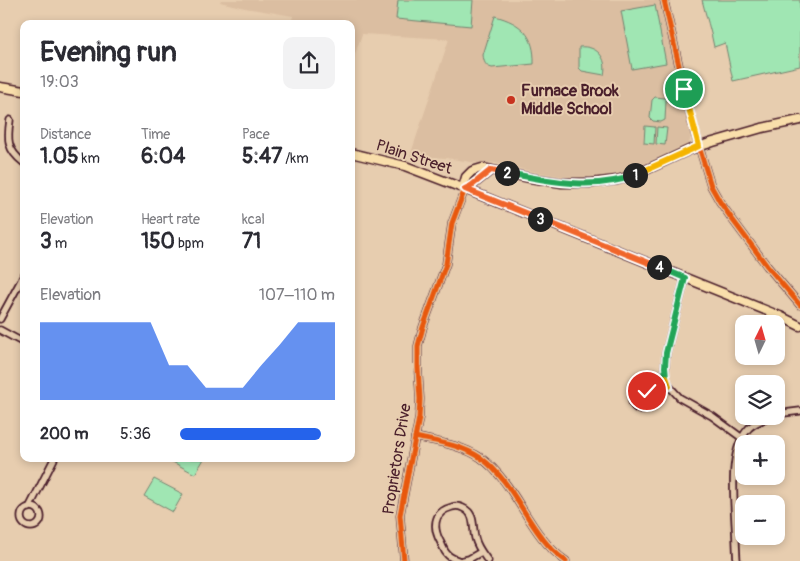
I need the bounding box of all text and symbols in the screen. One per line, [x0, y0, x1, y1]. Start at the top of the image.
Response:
text: Evening run [40, 35, 177, 70]
button: share [283, 37, 335, 89]
pin [663, 68, 705, 110]
text: 19:03 [40, 72, 79, 92]
icon: arrive [670, 75, 698, 103]
place label: Furnace Brook Middle School [521, 81, 619, 119]
marker: Furnace Brook Middle School [505, 94, 517, 106]
text: Distance [40, 126, 91, 143]
text: Time [141, 126, 170, 143]
text: Pace [242, 126, 270, 143]
street label: Plain Street [373, 135, 455, 179]
text: 1.05 [40, 143, 79, 170]
text: 6:04 [141, 143, 185, 170]
text: 5:47 [242, 143, 282, 170]
text: km [79, 150, 100, 167]
text: /km [282, 150, 309, 167]
pin: 2 [494, 160, 520, 186]
pin: 1 [622, 162, 648, 188]
text: 2 [504, 165, 511, 182]
text: 1 [633, 167, 638, 184]
pin: 3 [528, 206, 552, 232]
text: Elevation [40, 211, 93, 228]
text: Heart rate [141, 211, 200, 228]
text: kcal [242, 211, 265, 228]
text: 3 [537, 211, 544, 228]
text: 3 [40, 228, 52, 255]
text: 150 [141, 228, 175, 255]
text: 71 [242, 228, 261, 255]
text: m [52, 235, 67, 252]
text: bpm [175, 235, 204, 252]
pin: 4 [646, 254, 672, 280]
text: 4 [655, 259, 664, 276]
text: Elevation [40, 285, 101, 305]
text: 107–110 m [259, 285, 335, 305]
north arrow [735, 315, 785, 365]
map controls [735, 315, 785, 545]
pin [626, 370, 668, 412]
button: layers [735, 375, 785, 425]
icon: check [633, 377, 661, 405]
street label: Proprietors Drive [378, 402, 416, 516]
text: 200 m [40, 424, 88, 444]
text: 5:36 [120, 424, 151, 444]
button: + [735, 435, 785, 485]
button: − [735, 495, 785, 545]

